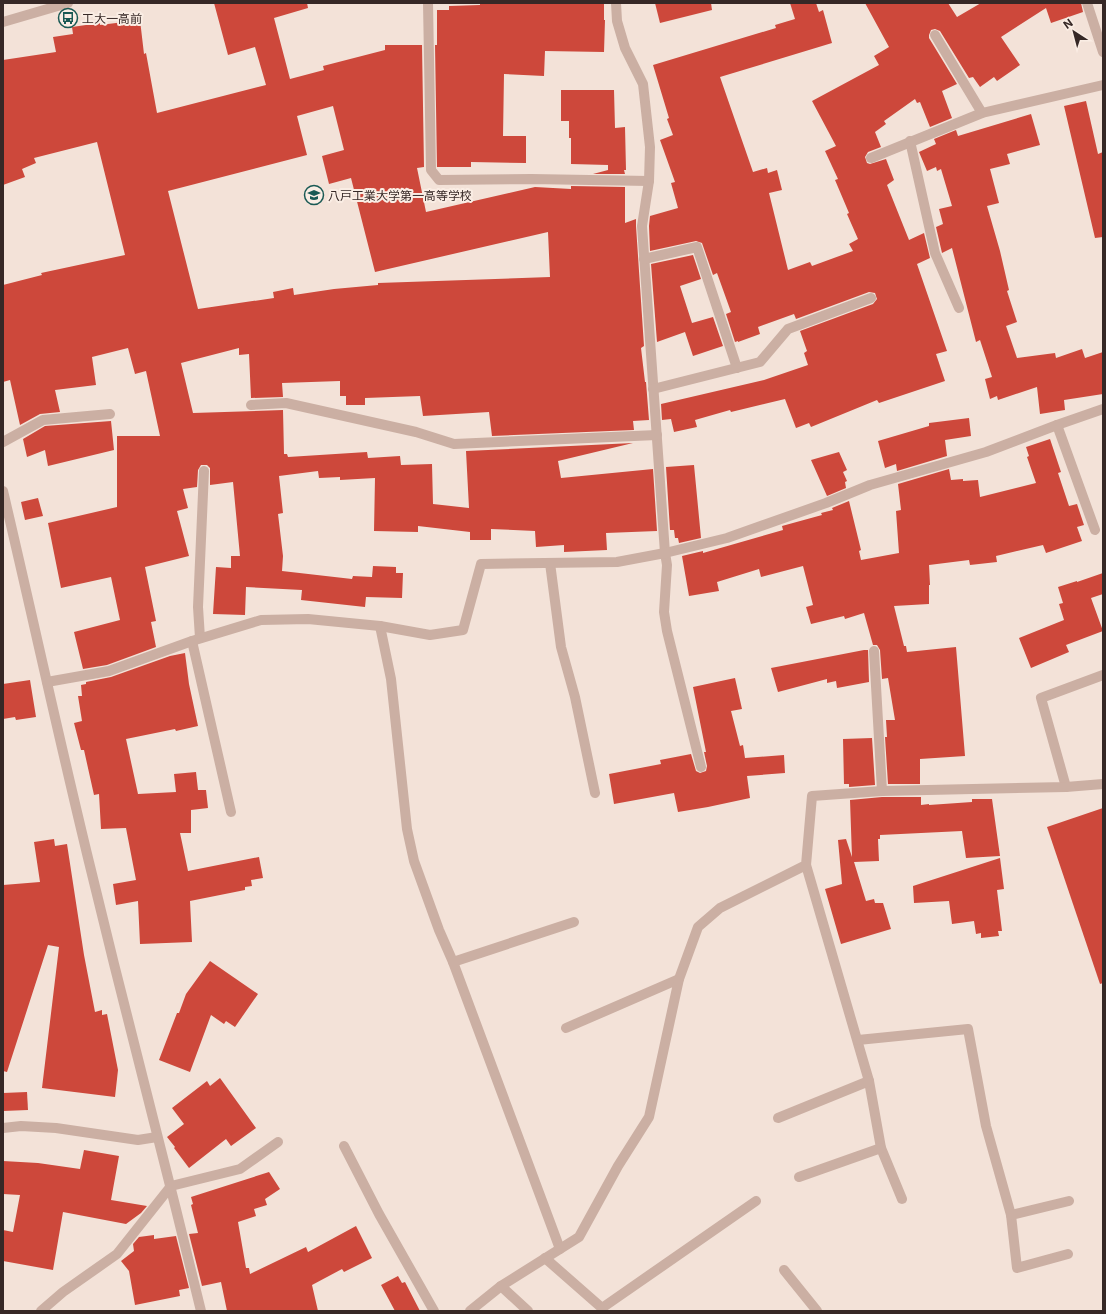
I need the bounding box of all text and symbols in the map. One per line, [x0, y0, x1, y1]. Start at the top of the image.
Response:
bus stop icon: 工大一高前 [57, 7, 79, 29]
place label: 工大一高前 [82, 11, 142, 26]
north arrow [1054, 12, 1094, 52]
text: N [1061, 16, 1076, 32]
school or university icon: 八戸工業大学第一高等学校 [303, 184, 325, 206]
place label: 八戸工業大学第一高等学校 [328, 188, 472, 203]

